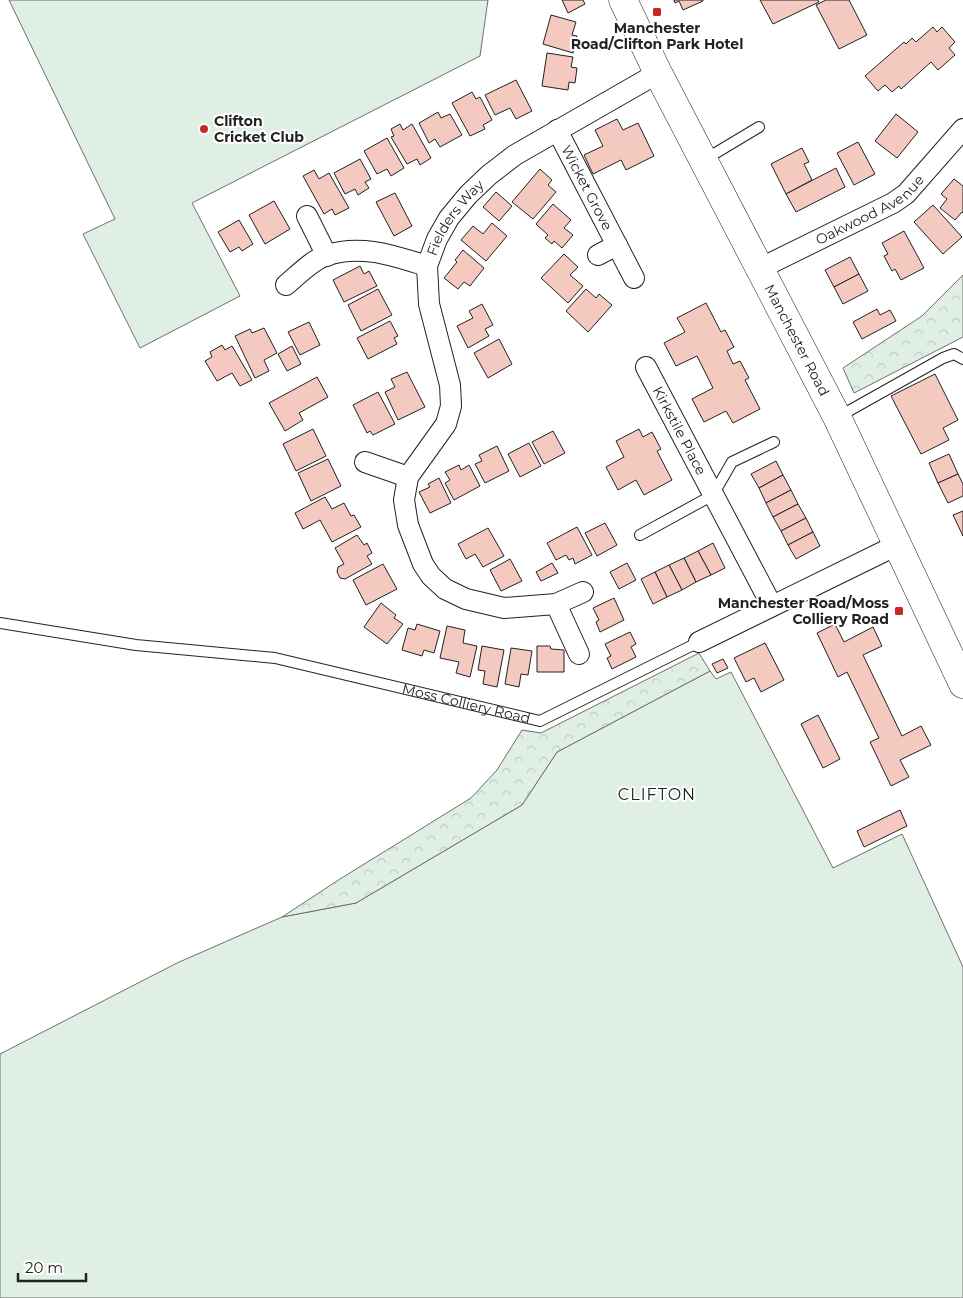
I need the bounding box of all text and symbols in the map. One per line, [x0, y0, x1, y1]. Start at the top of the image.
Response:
marker: Manchester Road/Clifton Park Hotel [651, 6, 663, 18]
place label: Manchester Road/Clifton Park Hotel [571, 19, 743, 53]
place label: Clifton Cricket Club [214, 112, 304, 146]
marker: Clifton Cricket Club [198, 123, 210, 135]
street label: Wicket Grove [557, 142, 617, 233]
street label: Oakwood Avenue [813, 171, 928, 249]
street label: Fielders Way [423, 176, 488, 258]
street label: Manchester Road [760, 281, 833, 399]
street label: Kirkstile Place [649, 383, 710, 478]
place label: Manchester Road/Moss Colliery Road [718, 594, 890, 628]
marker: Manchester Road/Moss Colliery Road [893, 605, 905, 617]
street label: Moss Colliery Road [400, 680, 532, 727]
district label: CLIFTON [618, 785, 696, 804]
scale bar [18, 1250, 85, 1282]
text: 20 m [25, 1258, 63, 1277]

